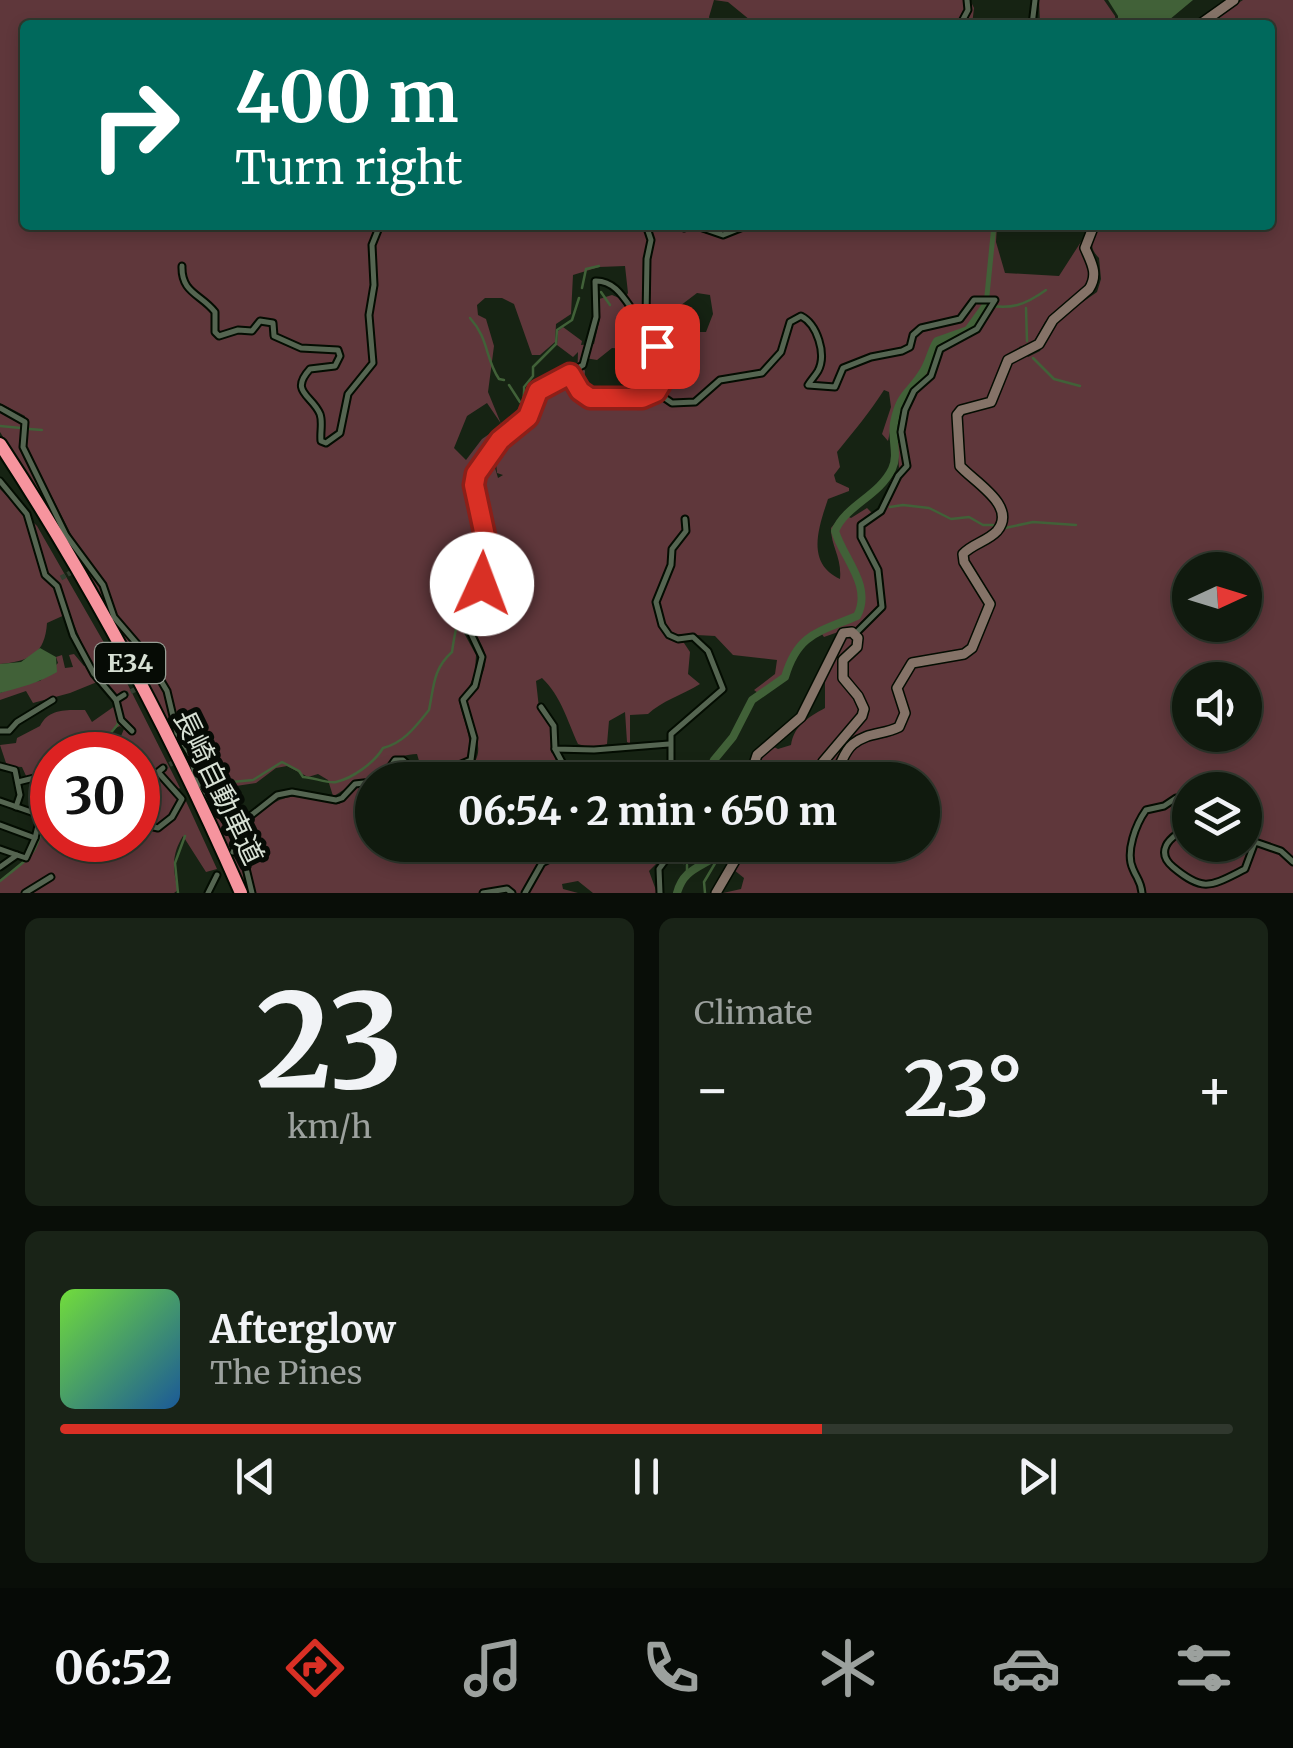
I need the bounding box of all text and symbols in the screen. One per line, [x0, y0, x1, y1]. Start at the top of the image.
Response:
text: 400 m [235, 53, 459, 141]
icon: right [70, 60, 200, 190]
text: Turn right [235, 140, 463, 196]
pin [615, 304, 700, 389]
icon: arrive [630, 319, 685, 374]
position arrow [430, 532, 534, 636]
north arrow [1172, 552, 1262, 642]
map controls [1172, 552, 1262, 862]
road number: E34 [95, 643, 165, 683]
button: sound [1172, 662, 1262, 752]
street label: 長崎自動車道 [166, 704, 272, 870]
speed limit sign: 30 [30, 732, 160, 862]
button: layers [1172, 772, 1262, 862]
text: 06:54 · 2 min · 650 m [458, 788, 837, 835]
text: 23 [256, 960, 403, 1123]
text: Climate [694, 993, 812, 1033]
text: 23° [904, 1042, 1023, 1136]
text: − [694, 1055, 731, 1124]
text: + [1196, 1055, 1233, 1124]
text: km/h [287, 1107, 372, 1147]
text: Afterglow [210, 1306, 396, 1353]
text: The Pines [210, 1353, 362, 1393]
icon: previous [228, 1449, 283, 1504]
icon: pause [619, 1449, 674, 1504]
icon: next [1010, 1449, 1065, 1504]
icon: directions [280, 1633, 350, 1703]
icon: music [458, 1633, 528, 1703]
icon: phone [636, 1633, 706, 1703]
icon: climate [813, 1633, 883, 1703]
icon: car [991, 1633, 1061, 1703]
icon: filters [1169, 1633, 1239, 1703]
text: 06:52 [54, 1640, 172, 1696]

